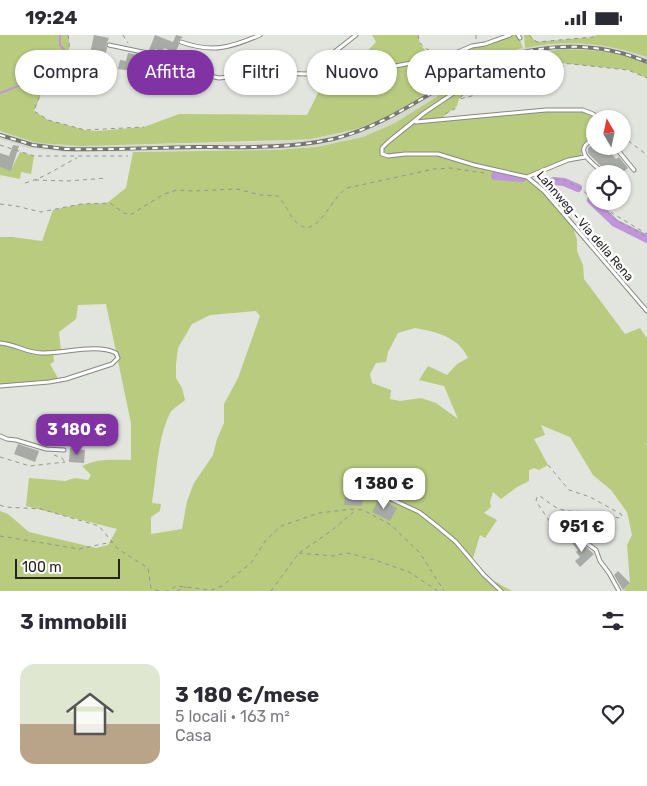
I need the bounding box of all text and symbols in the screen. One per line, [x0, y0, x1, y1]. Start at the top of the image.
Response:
text: 19:24 [25, 6, 77, 29]
chip: Compra [15, 50, 117, 95]
chip: Affitta [127, 50, 214, 95]
chip: Filtri [224, 50, 297, 95]
chip: Nuovo [307, 50, 397, 95]
chip: Appartamento [407, 50, 564, 95]
north arrow [586, 110, 631, 155]
map controls [586, 110, 631, 210]
button: locate [586, 165, 631, 210]
street label: Lahnweg - Via della Rena [534, 168, 636, 284]
pin: 3 180 € [31, 413, 123, 456]
text: 3 180 € [47, 420, 107, 439]
pin: 1 380 € [338, 467, 430, 510]
text: 1 380 € [354, 474, 414, 493]
pin: 951 € [547, 511, 617, 553]
text: 951 € [560, 517, 604, 536]
scale bar [15, 556, 120, 579]
text: 100 m [22, 559, 62, 576]
icon: filters [599, 607, 627, 635]
text: 3 immobili [20, 609, 127, 634]
text: 3 180 €/mese [175, 682, 319, 707]
icon: home [60, 684, 120, 744]
icon: heart [599, 700, 627, 728]
text: 5 locali · 163 m² [175, 707, 290, 726]
text: Casa [175, 726, 211, 745]

